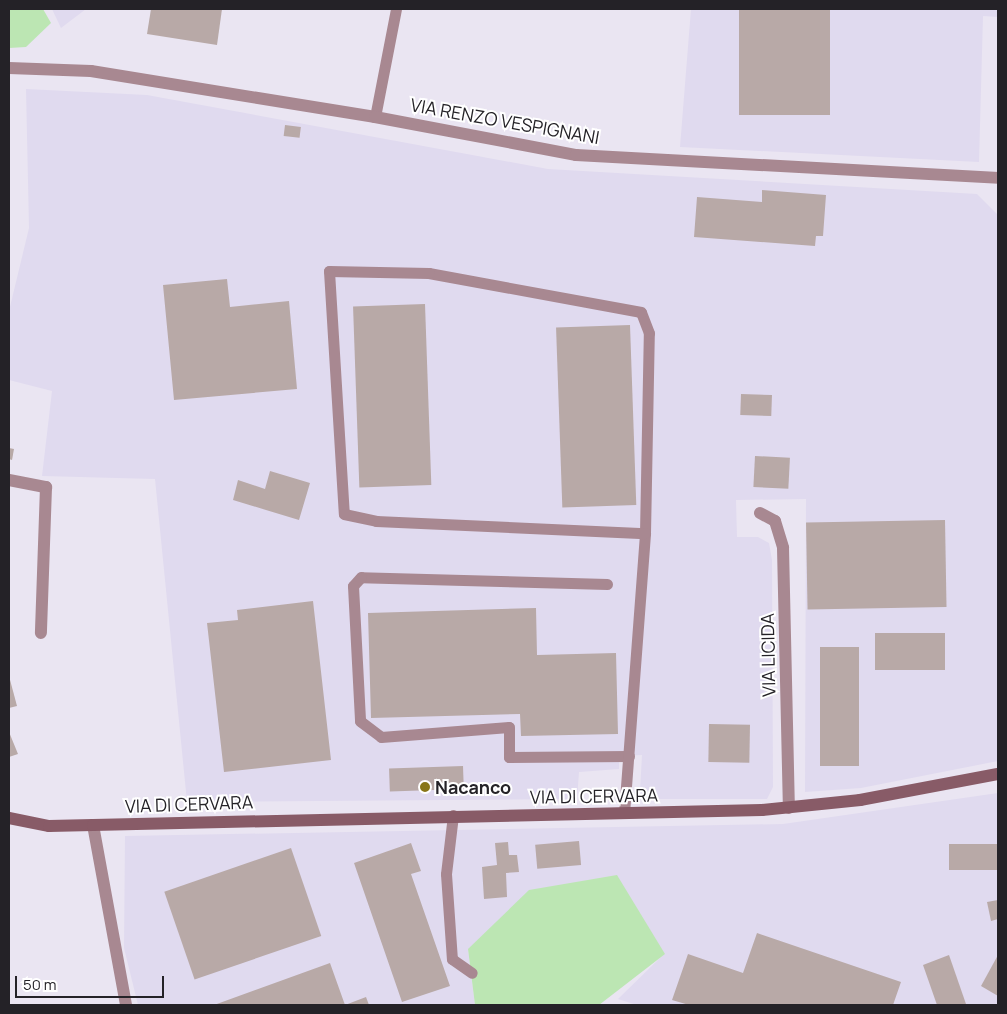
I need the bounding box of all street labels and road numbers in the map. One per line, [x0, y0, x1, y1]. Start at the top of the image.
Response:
street label: VIA RENZO VESPIGNANI [409, 94, 601, 148]
street label: VIA LICIDA [756, 613, 780, 697]
street label: VIA DI CERVARA [530, 784, 658, 808]
street label: VIA DI CERVARA [125, 791, 253, 817]

